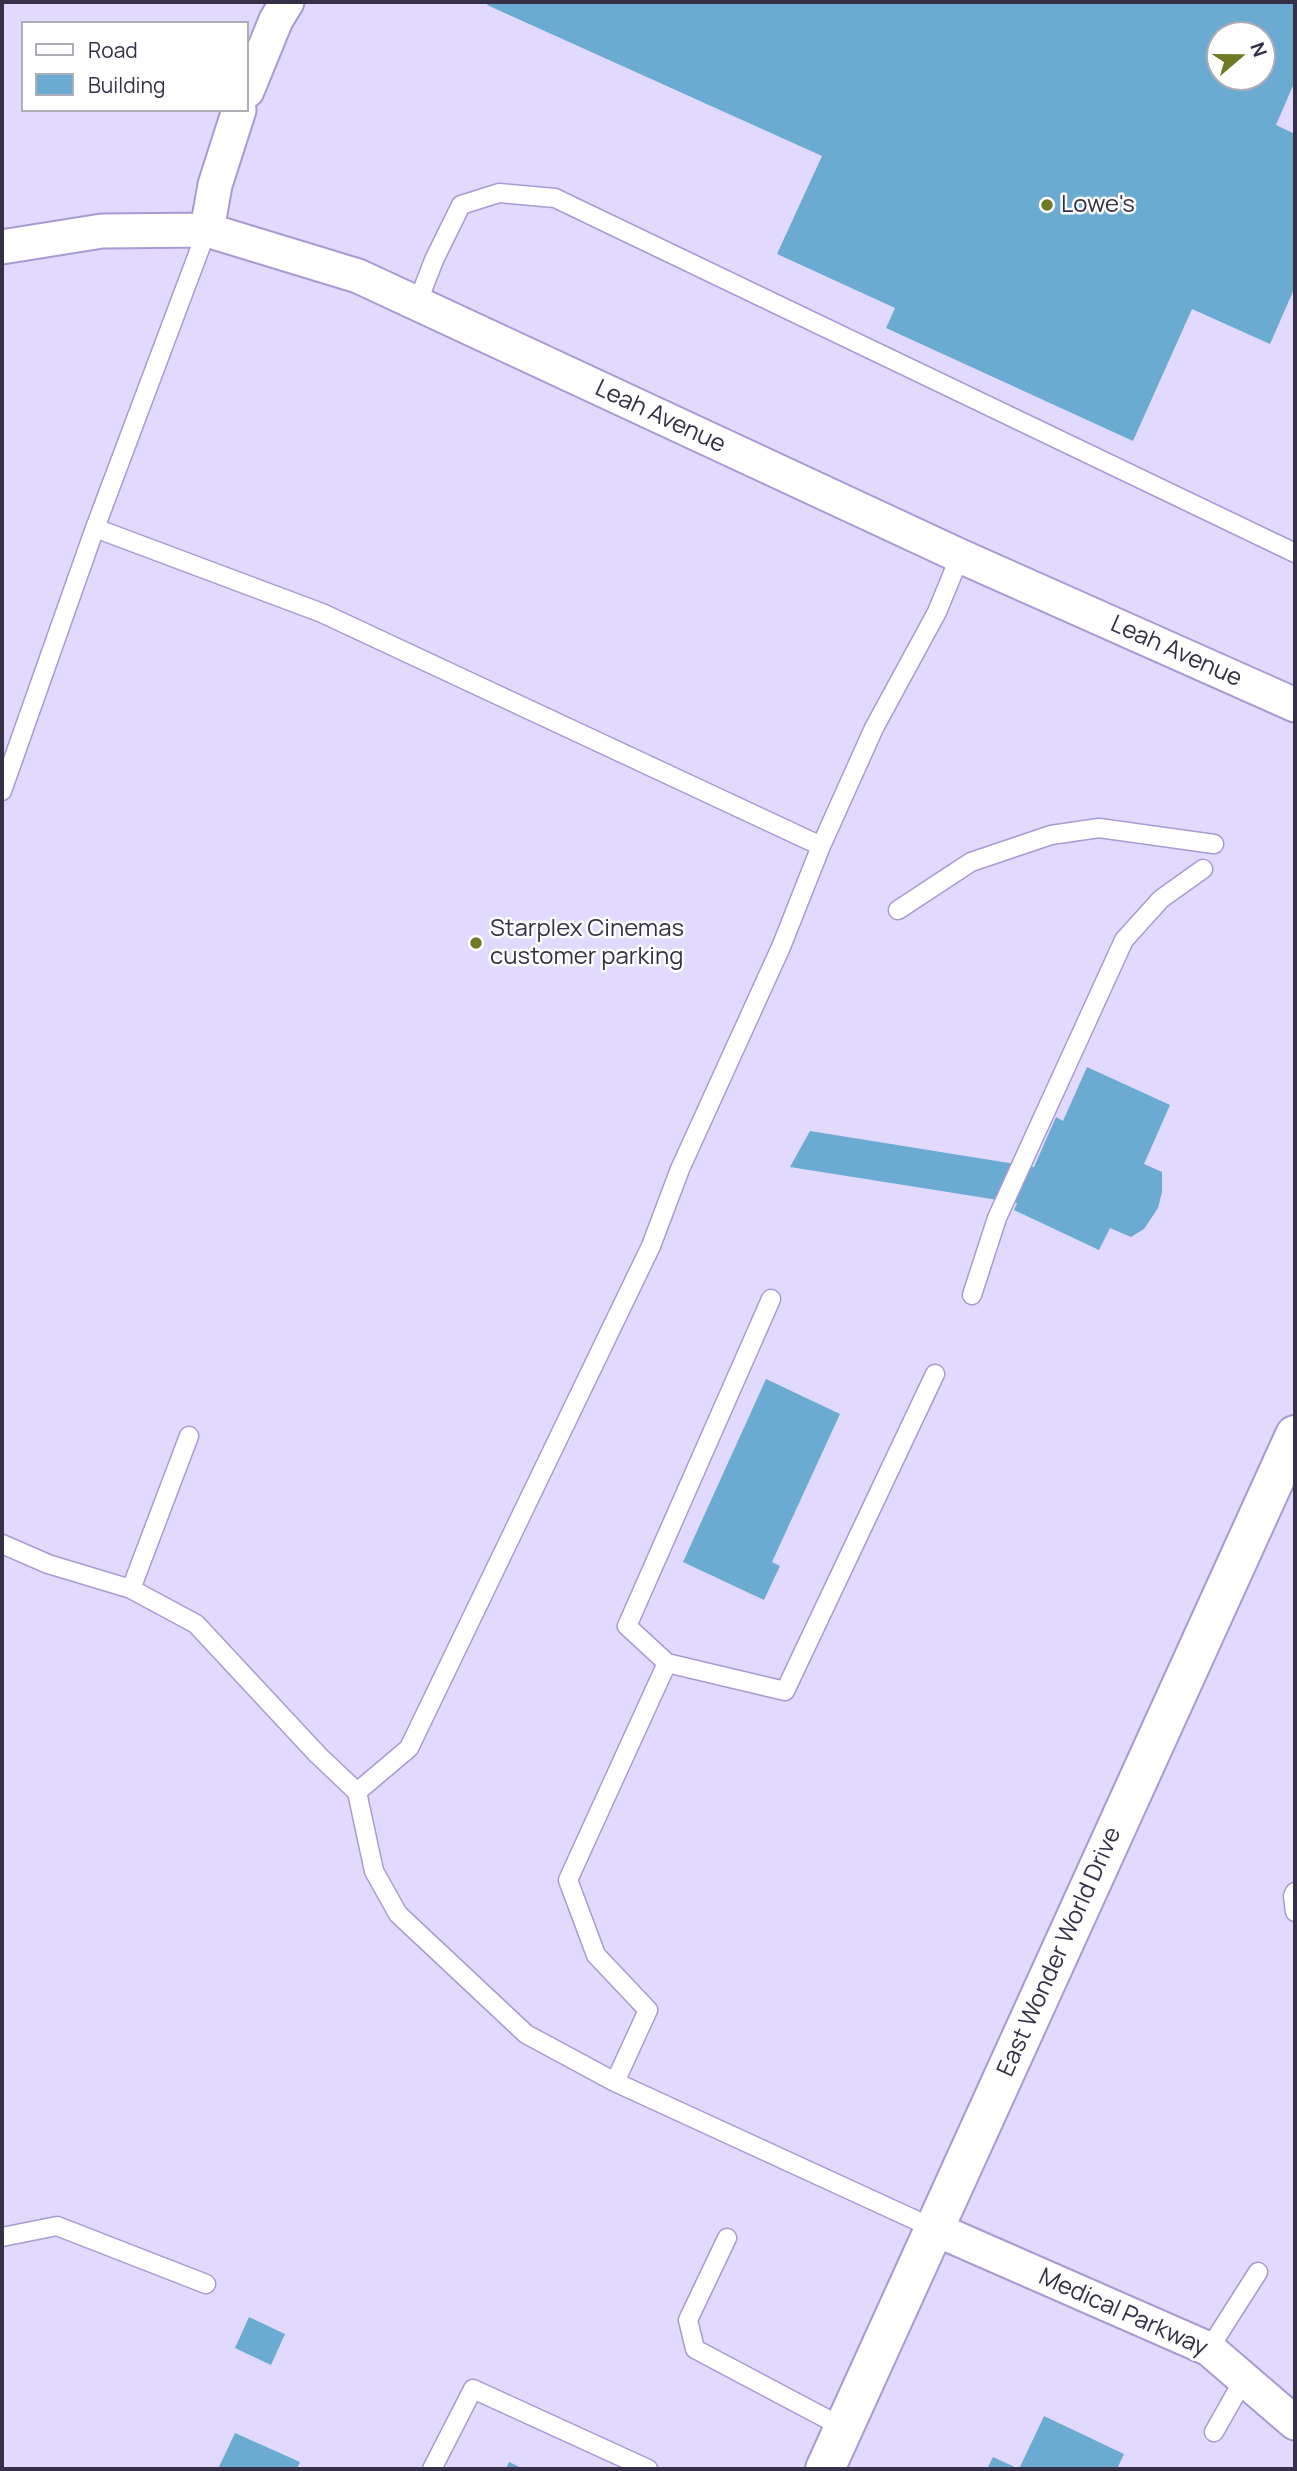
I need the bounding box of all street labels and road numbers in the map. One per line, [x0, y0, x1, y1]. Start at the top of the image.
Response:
street label: Leah Avenue [590, 374, 730, 460]
street label: Leah Avenue [1106, 610, 1246, 694]
street label: East Wonder World Drive [992, 1823, 1128, 2081]
street label: Medical Parkway [1034, 2263, 1212, 2363]

